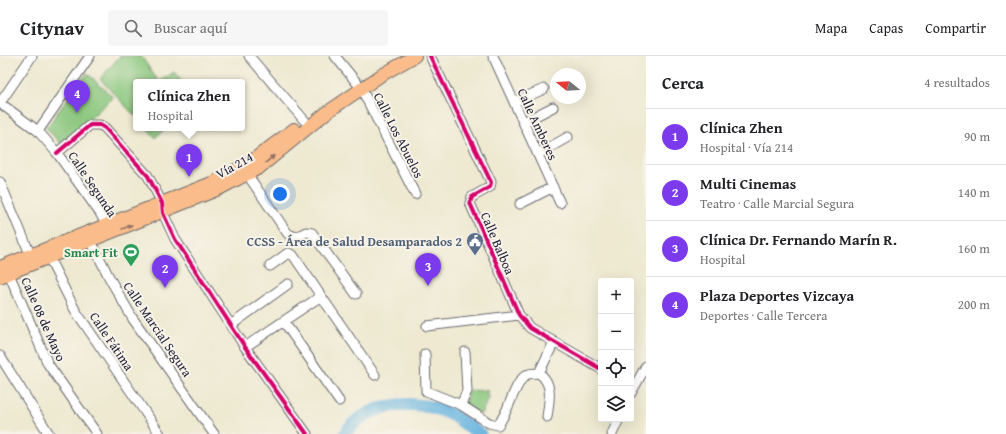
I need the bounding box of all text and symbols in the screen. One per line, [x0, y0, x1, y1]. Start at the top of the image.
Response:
search box [108, 10, 388, 46]
text: Citynav [20, 14, 84, 42]
icon: search [122, 17, 144, 39]
text: Buscar aquí [154, 17, 227, 38]
text: Mapa [815, 18, 847, 38]
text: Capas [869, 18, 903, 38]
text: Compartir [925, 18, 986, 38]
north arrow [550, 68, 586, 104]
text: Cerca [662, 70, 704, 95]
text: 4 resultados [924, 73, 990, 92]
popup [133, 79, 245, 131]
pin: 4 [64, 80, 90, 113]
text: Clínica Zhen [148, 85, 230, 106]
street label: Calle Amberes [513, 85, 562, 163]
street label: Calle Los Abuelos [369, 89, 428, 181]
text: Hospital [148, 106, 193, 125]
text: Clínica Zhen [700, 117, 783, 138]
text: 1 [672, 127, 678, 146]
text: 90 m [964, 127, 990, 146]
text: Hospital · Vía 214 [700, 138, 793, 157]
pin: 1 [176, 144, 202, 177]
street label: Vía 214 [212, 147, 256, 183]
street label: Calle Segunda [64, 148, 122, 222]
one-way arrow [264, 155, 275, 164]
text: Multi Cinemas [700, 173, 796, 194]
text: 2 [672, 183, 678, 202]
text: 140 m [958, 183, 990, 202]
your location [270, 184, 290, 204]
text: Teatro · Calle Marcial Segura [700, 194, 854, 213]
street label: Calle Balboa [476, 209, 520, 278]
one-way arrow [122, 223, 134, 229]
text: Clínica Dr. Fernando Marín R. [700, 229, 897, 250]
public building icon: CCSS - Área de Salud Desamparados 2 [465, 231, 485, 256]
place label: CCSS - Área de Salud Desamparados 2 [247, 232, 462, 251]
text: 3 [672, 239, 678, 258]
text: 160 m [958, 239, 990, 258]
sports icon: Smart Fit [121, 242, 141, 267]
place label: Smart Fit [64, 243, 118, 262]
text: Hospital [700, 250, 745, 269]
pin: 3 [415, 253, 441, 286]
pin: 2 [152, 255, 178, 288]
street label: Calle 08 de Mayo [16, 274, 71, 365]
street label: Calle Marcial Segura [119, 278, 197, 381]
map controls [598, 278, 634, 422]
button: + [598, 278, 634, 314]
text: Plaza Deportes Vizcaya [700, 285, 854, 306]
text: 4 [672, 295, 678, 314]
text: 200 m [958, 295, 990, 314]
text: Deportes · Calle Tercera [700, 306, 828, 325]
street label: Calle Fátima [85, 308, 139, 375]
button: − [598, 314, 634, 350]
button: locate [598, 350, 634, 386]
button: layers [598, 386, 634, 422]

